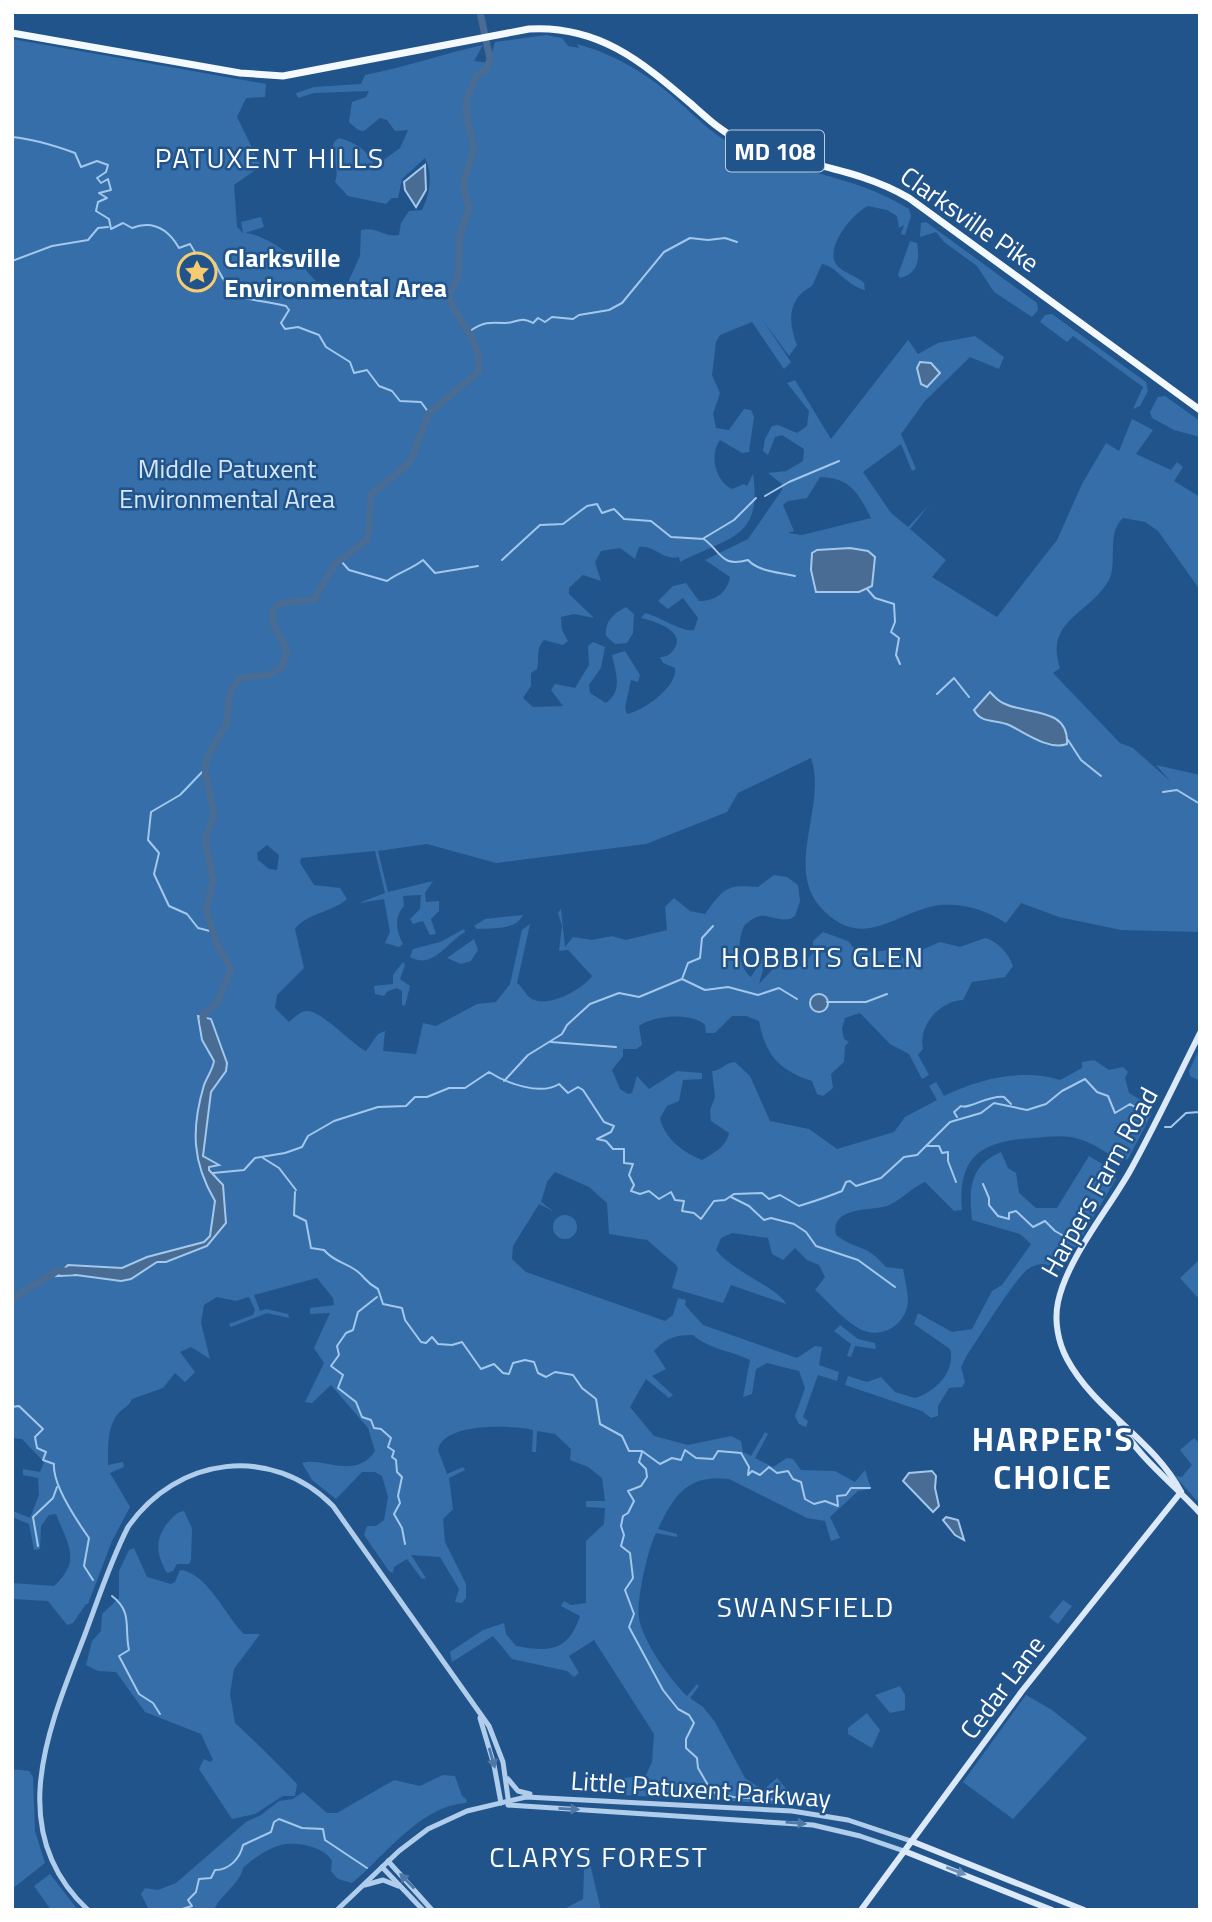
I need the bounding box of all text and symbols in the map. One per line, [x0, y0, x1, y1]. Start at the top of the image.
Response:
road number: MD 108 [726, 131, 824, 172]
district label: PATUXENT HILLS [155, 136, 385, 179]
street label: Clarksville Pike [892, 157, 1048, 281]
place label: Clarksville Environmental Area [224, 238, 447, 307]
place icon: Clarksville Environmental Area [176, 251, 218, 293]
park label: Middle Patuxent Environmental Area [119, 449, 335, 518]
district label: HOBBITS GLEN [721, 935, 925, 978]
street label: Harpers Farm Road [1031, 1080, 1167, 1284]
district label: HARPER'S CHOICE [972, 1414, 1134, 1502]
district label: SWANSFIELD [717, 1585, 895, 1628]
street label: Cedar Lane [950, 1627, 1054, 1747]
one-way arrow [487, 1747, 498, 1769]
street label: Little Patuxent Parkway [570, 1760, 832, 1818]
one-way arrow [558, 1804, 580, 1815]
one-way arrow [785, 1818, 807, 1829]
district label: CLARYS FOREST [489, 1835, 709, 1878]
one-way arrow [945, 1866, 966, 1877]
one-way arrow [400, 1873, 416, 1890]

